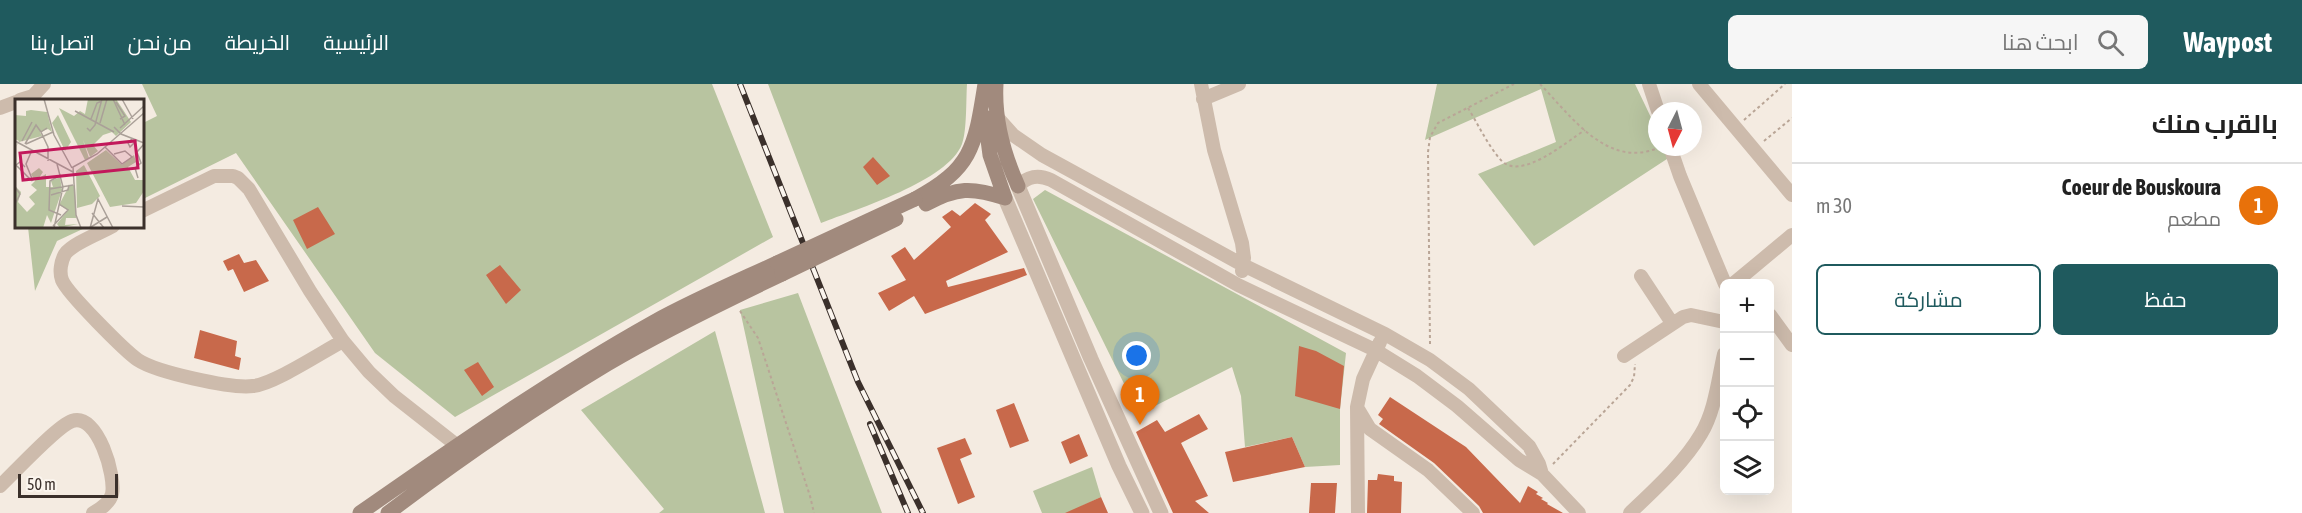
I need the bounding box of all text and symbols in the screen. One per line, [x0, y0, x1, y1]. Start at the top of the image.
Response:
search box [1728, 15, 2148, 69]
icon: search [2094, 26, 2127, 59]
text: Waypost [2184, 26, 2272, 58]
text: ابحث هنا [2002, 29, 2079, 55]
text: اتصل بنا [30, 30, 95, 54]
text: من نحن [128, 30, 192, 54]
text: الخريطة [225, 30, 290, 54]
text: الرئيسية [323, 30, 389, 54]
inset map [15, 99, 144, 228]
north arrow [1648, 102, 1702, 156]
text: بالقرب منك [2152, 109, 2278, 139]
text: Coeur de Bouskoura [2062, 174, 2221, 200]
text: 30 m [1816, 194, 1852, 217]
text: 1 [2254, 194, 2263, 217]
text: مطعم [2167, 207, 2221, 230]
button: مشاركة [1816, 264, 2041, 335]
button: حفظ [2053, 264, 2278, 335]
map controls [1720, 279, 1774, 495]
button: + [1720, 279, 1774, 333]
button: − [1720, 333, 1774, 387]
your location [1122, 341, 1151, 370]
pin: 1 [1120, 376, 1160, 425]
button: locate [1720, 387, 1774, 441]
button: layers [1720, 441, 1774, 495]
scale bar [18, 471, 118, 498]
text: 50 m [27, 475, 56, 493]

